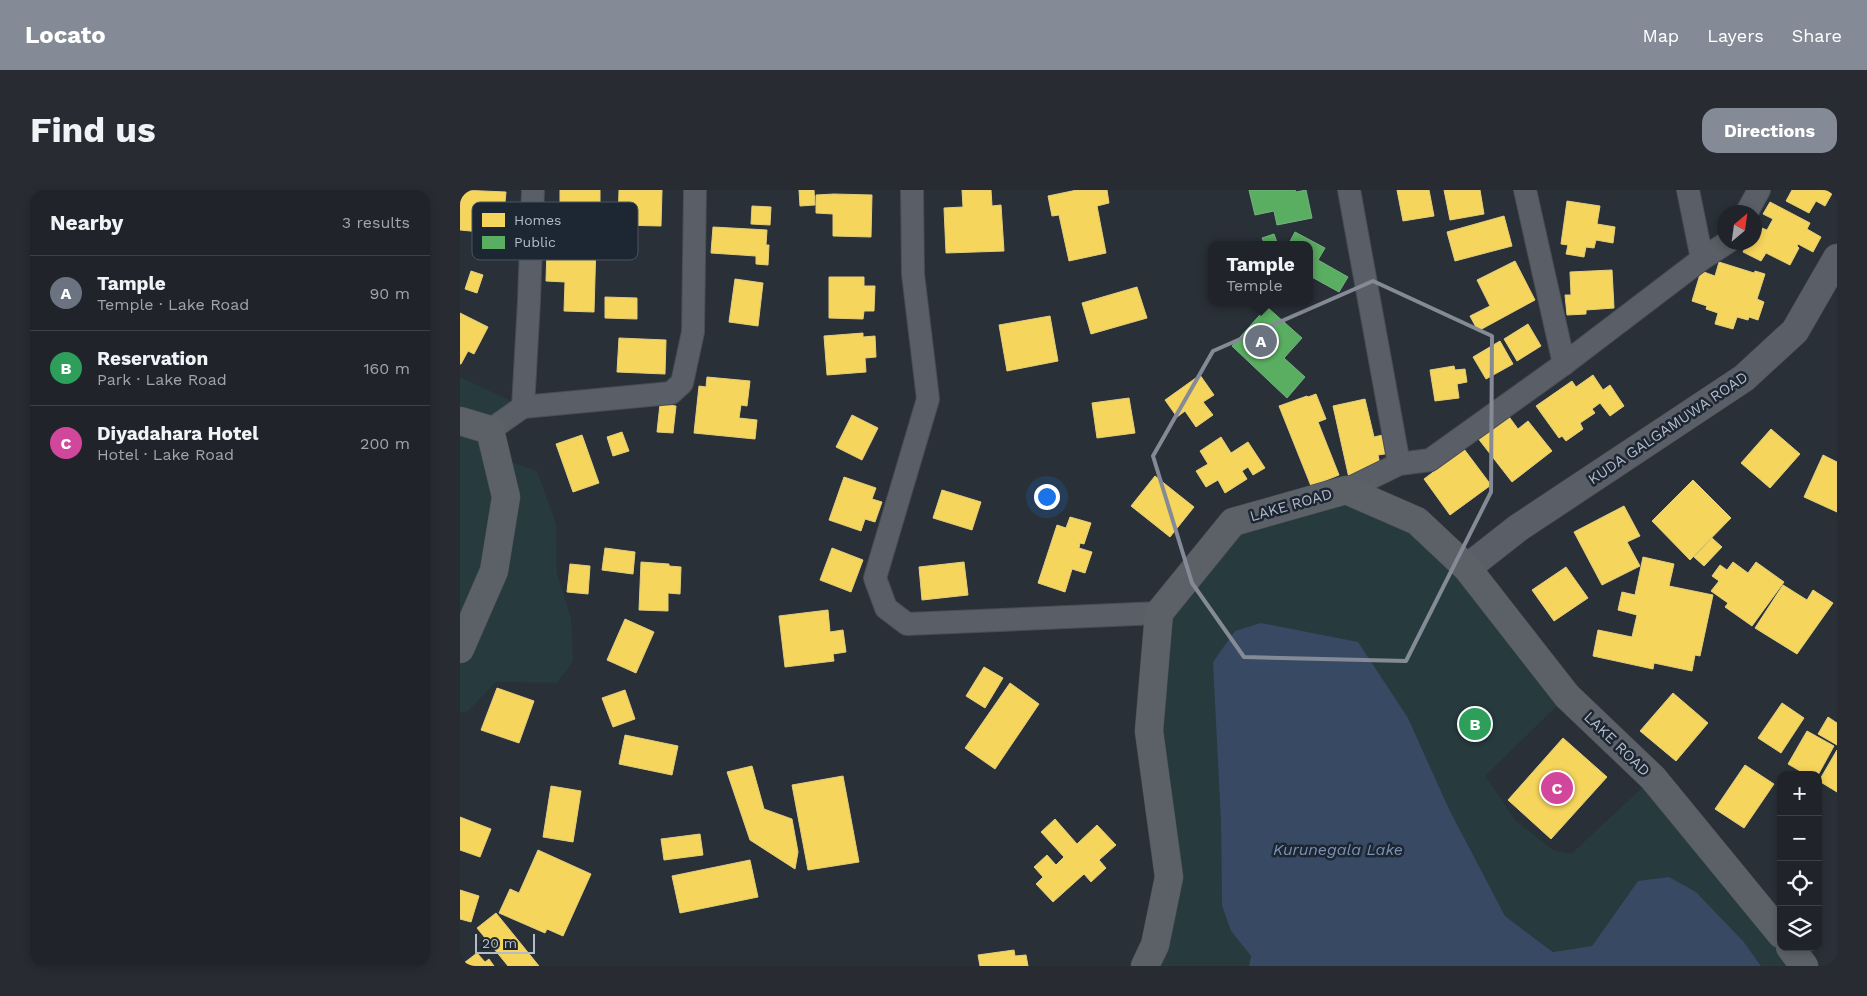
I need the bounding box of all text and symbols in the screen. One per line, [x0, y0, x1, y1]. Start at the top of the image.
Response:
text: Locato [25, 21, 106, 49]
text: Map [1642, 25, 1679, 46]
text: Layers [1707, 25, 1764, 46]
text: Share [1792, 25, 1842, 46]
button: Directions [1702, 108, 1837, 153]
text: Find us [30, 109, 156, 151]
legend [472, 202, 638, 260]
north arrow [1717, 205, 1762, 250]
text: Nearby [50, 210, 123, 235]
text: Homes [514, 212, 561, 228]
text: 3 results [342, 213, 410, 232]
text: Public [514, 234, 556, 250]
popup [1208, 241, 1313, 306]
text: Tample [1226, 253, 1295, 276]
text: Tample [97, 272, 166, 295]
text: Temple [1226, 276, 1283, 295]
text: A [61, 284, 71, 303]
text: 90 m [369, 284, 410, 303]
text: Temple · Lake Road [97, 295, 249, 314]
pin: A [1245, 322, 1277, 360]
text: Reservation [97, 347, 208, 370]
text: B [61, 359, 71, 378]
text: 160 m [363, 359, 410, 378]
street label: KUDA GALGAMUWA ROAD [1585, 368, 1751, 488]
text: Park · Lake Road [97, 370, 227, 389]
text: Diyadahara Hotel [97, 422, 258, 445]
text: C [61, 434, 71, 453]
text: 200 m [360, 434, 410, 453]
text: Hotel · Lake Road [97, 445, 234, 464]
your location [1034, 484, 1060, 510]
street label: LAKE ROAD [1248, 485, 1334, 525]
pin: B [1459, 705, 1491, 743]
street label: LAKE ROAD [1580, 708, 1654, 780]
pin: C [1541, 769, 1573, 807]
map controls [1777, 771, 1822, 951]
button: + [1777, 771, 1822, 816]
button: − [1777, 816, 1822, 861]
water label: Kurunegala Lake [1273, 840, 1403, 859]
button: locate [1777, 861, 1822, 906]
button: layers [1777, 906, 1822, 951]
scale bar [475, 931, 535, 954]
text: 20 m [482, 935, 517, 951]

